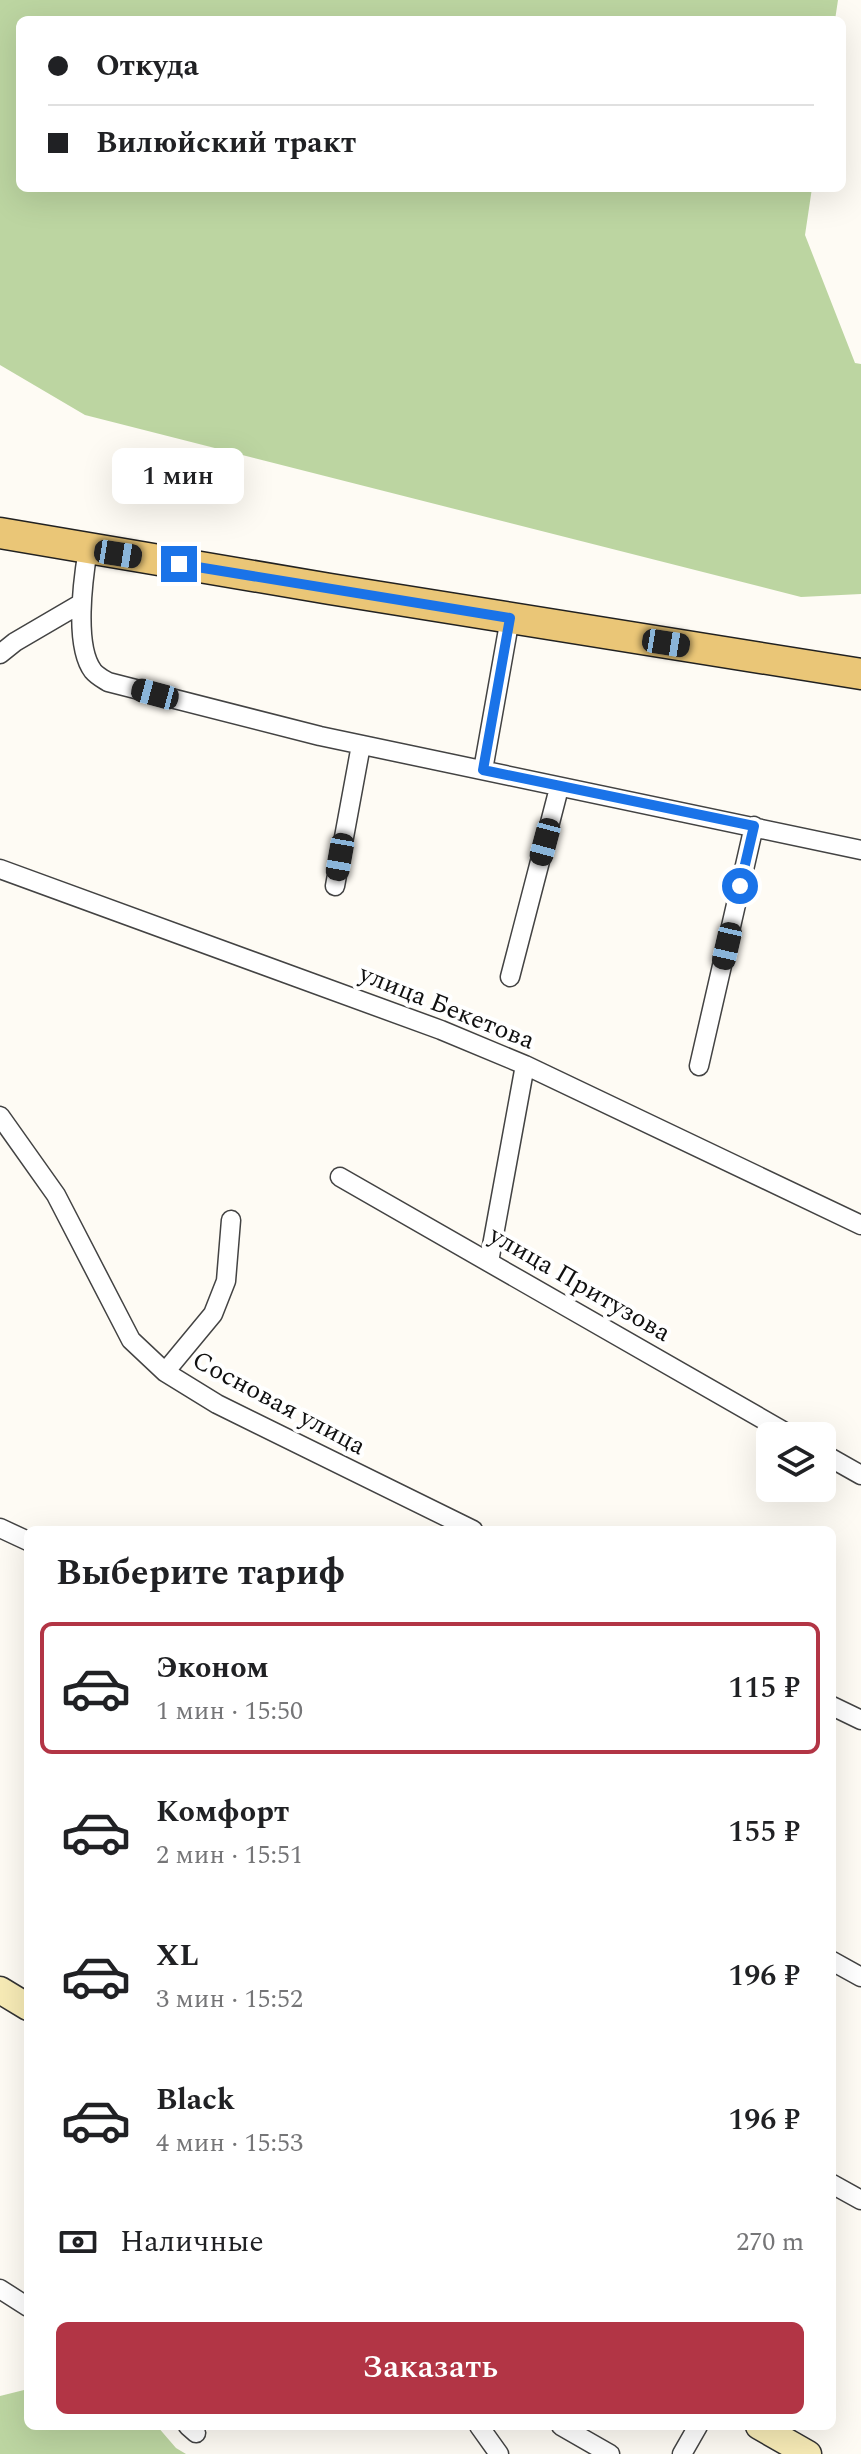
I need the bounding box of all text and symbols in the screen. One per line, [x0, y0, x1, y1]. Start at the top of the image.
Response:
text: Откуда [96, 43, 199, 89]
text: Вилюйский тракт [96, 120, 356, 166]
callout: 1 мин [113, 448, 245, 504]
text: 1 мин [142, 456, 214, 496]
car [92, 538, 144, 570]
route end [161, 546, 197, 582]
car [640, 627, 692, 659]
car [129, 676, 181, 712]
car [527, 816, 563, 868]
car [324, 831, 356, 883]
route start [722, 868, 758, 904]
car [710, 920, 744, 972]
street label: улица Бекетова [352, 953, 541, 1061]
street label: улица Притузова [481, 1215, 679, 1353]
street label: Сосновая улица [185, 1340, 373, 1466]
map controls [756, 1422, 836, 1502]
button: layers [756, 1422, 836, 1502]
text: Выберите тариф [56, 1546, 345, 1601]
text: Эконом [156, 1645, 269, 1691]
icon: car [60, 1652, 132, 1724]
text: 115 ₽ [728, 1665, 800, 1711]
text: 1 мин · 15:50 [156, 1691, 303, 1731]
text: Комфорт [156, 1789, 289, 1835]
icon: car [60, 1796, 132, 1868]
text: 155 ₽ [728, 1809, 800, 1855]
text: 2 мин · 15:51 [156, 1835, 303, 1875]
text: XL [156, 1933, 199, 1979]
icon: car [60, 1940, 132, 2012]
text: 196 ₽ [728, 1953, 800, 1999]
text: 3 мин · 15:52 [156, 1979, 303, 2019]
text: Black [156, 2077, 235, 2123]
icon: car [60, 2084, 132, 2156]
text: 196 ₽ [728, 2097, 800, 2143]
text: 4 мин · 15:53 [156, 2123, 303, 2163]
text: Наличные [120, 2219, 264, 2265]
icon: cash [56, 2220, 100, 2264]
text: 270 m [736, 2222, 804, 2262]
button: Заказать [56, 2322, 804, 2414]

